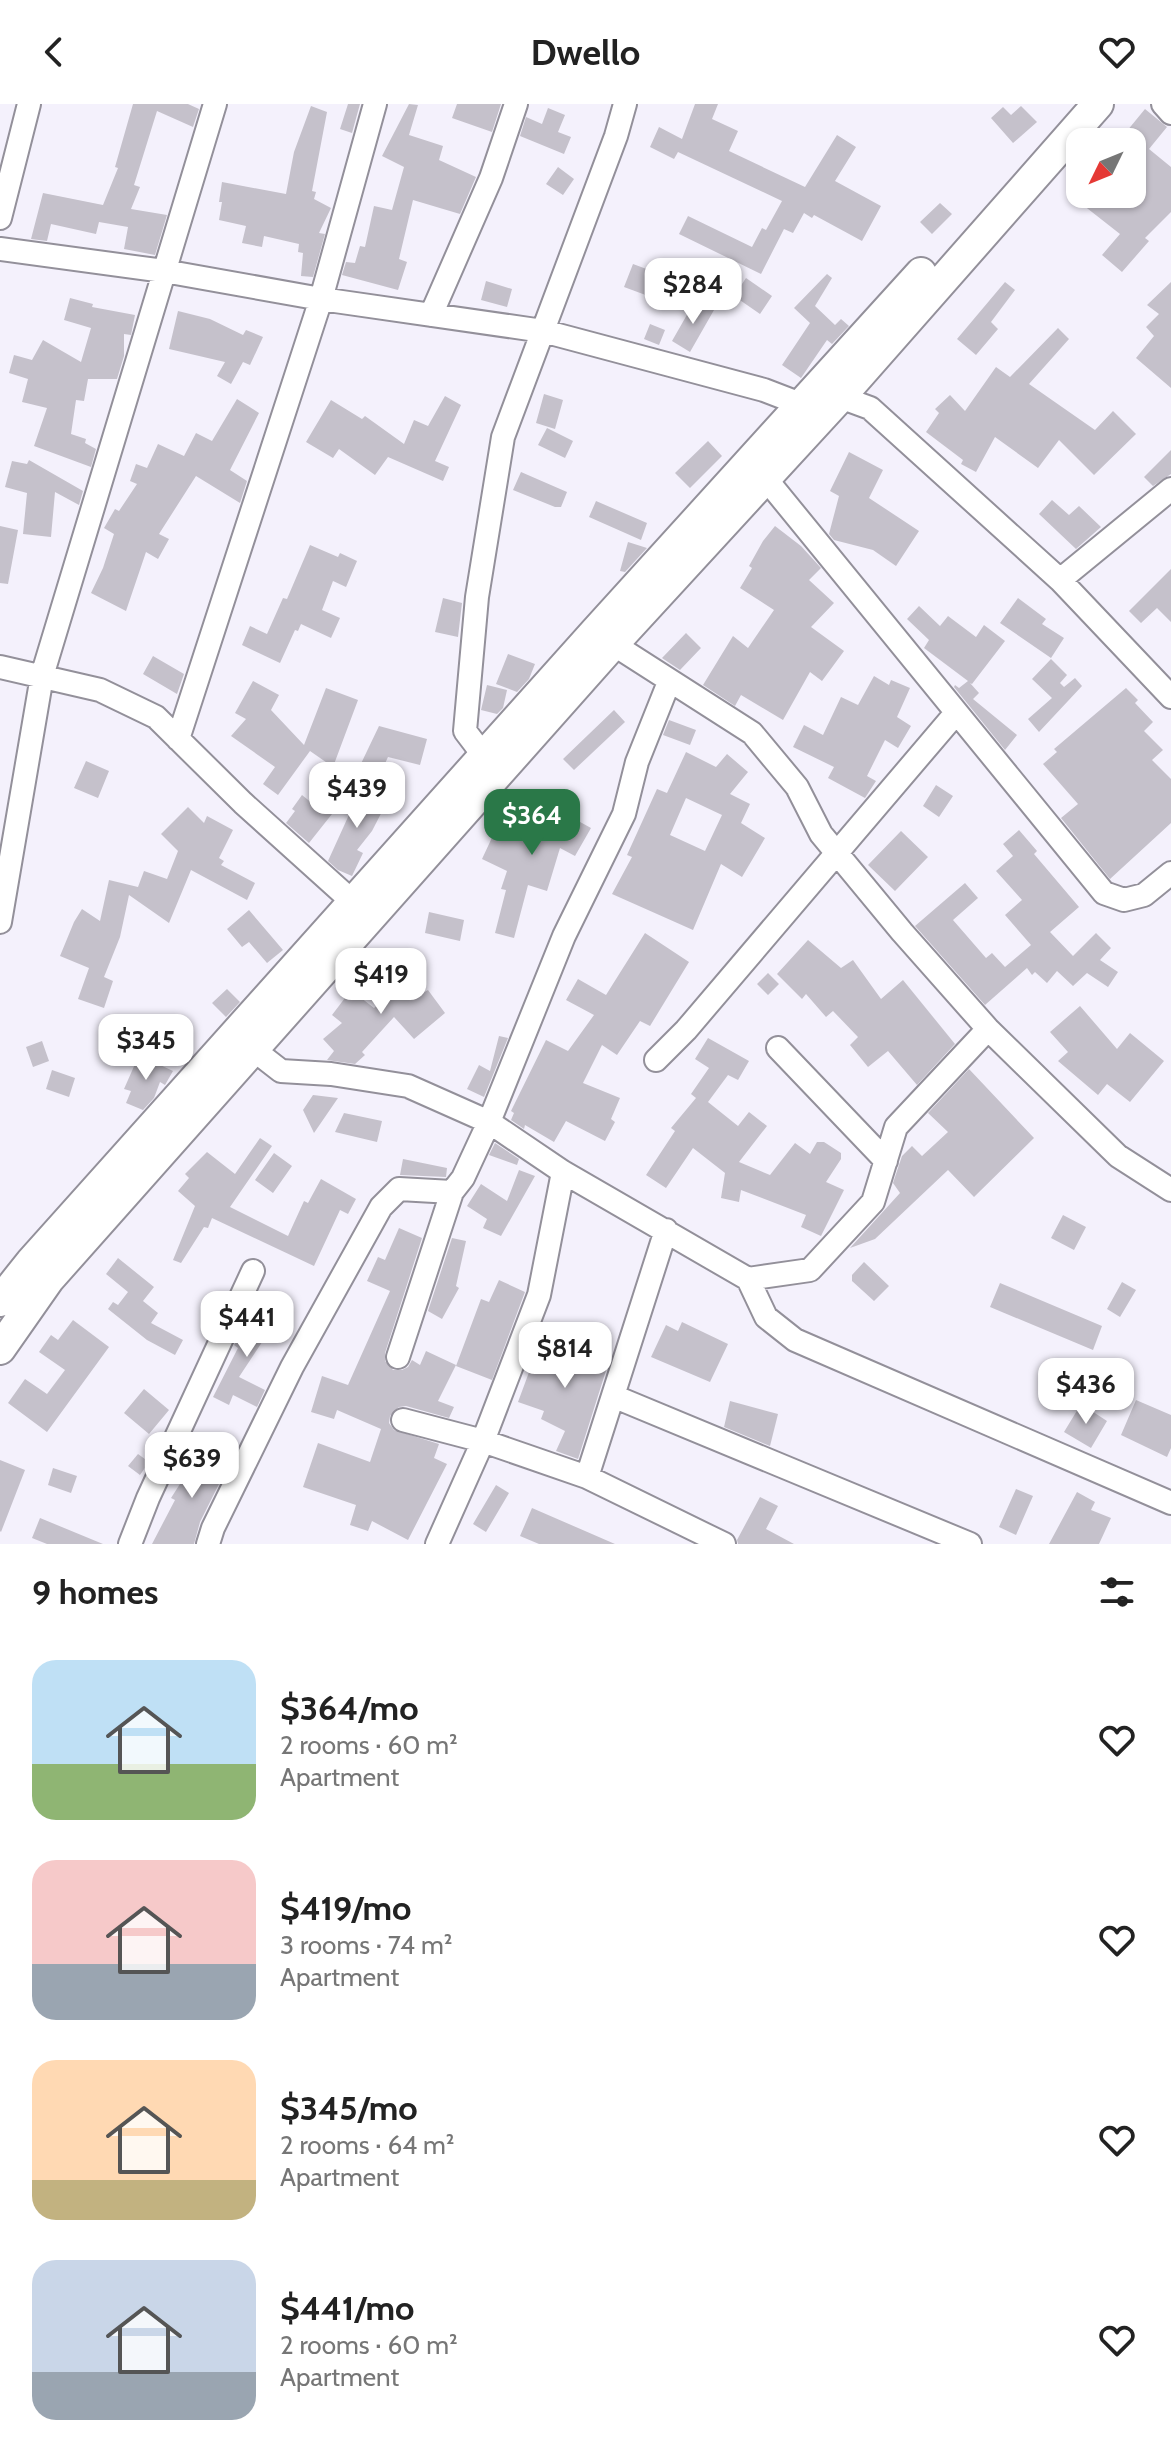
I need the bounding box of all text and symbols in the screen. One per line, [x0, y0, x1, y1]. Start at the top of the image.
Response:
icon: back [32, 30, 76, 74]
text: Dwello [531, 30, 640, 74]
icon: heart [1095, 30, 1139, 74]
north arrow [1066, 128, 1146, 208]
map controls [1066, 128, 1146, 208]
pin: $284 [646, 258, 740, 326]
text: $284 [663, 268, 723, 300]
pin: $439 [310, 762, 404, 830]
text: $439 [327, 772, 387, 804]
pin: $364 [485, 789, 579, 857]
text: $364 [502, 799, 562, 831]
pin: $419 [334, 948, 428, 1016]
text: $419 [353, 958, 409, 990]
pin: $345 [99, 1014, 193, 1082]
text: $345 [116, 1024, 176, 1056]
pin: $441 [200, 1291, 294, 1359]
text: $441 [219, 1301, 275, 1333]
pin: $814 [518, 1322, 612, 1390]
text: $814 [537, 1332, 593, 1364]
pin: $436 [1039, 1358, 1133, 1426]
text: $436 [1056, 1368, 1116, 1400]
pin: $639 [145, 1432, 239, 1500]
text: $639 [163, 1442, 221, 1474]
icon: filters [1095, 1570, 1139, 1614]
text: 9 homes [32, 1571, 158, 1613]
text: $364/mo [280, 1687, 419, 1729]
icon: home [96, 1692, 192, 1788]
icon: heart [1095, 1718, 1139, 1762]
text: 2 rooms · 60 m² [280, 1729, 458, 1761]
text: Apartment [280, 1761, 399, 1793]
text: $419/mo [280, 1887, 411, 1929]
icon: home [96, 1892, 192, 1988]
icon: heart [1095, 1918, 1139, 1962]
text: 3 rooms · 74 m² [280, 1929, 452, 1961]
text: Apartment [280, 1961, 399, 1993]
text: $345/mo [280, 2087, 418, 2129]
icon: home [96, 2092, 192, 2188]
icon: heart [1095, 2118, 1139, 2162]
text: 2 rooms · 64 m² [280, 2129, 455, 2161]
text: Apartment [280, 2161, 399, 2193]
text: $441/mo [280, 2287, 414, 2329]
icon: home [96, 2292, 192, 2388]
icon: heart [1095, 2318, 1139, 2362]
text: 2 rooms · 60 m² [280, 2329, 458, 2361]
text: Apartment [280, 2361, 399, 2393]

